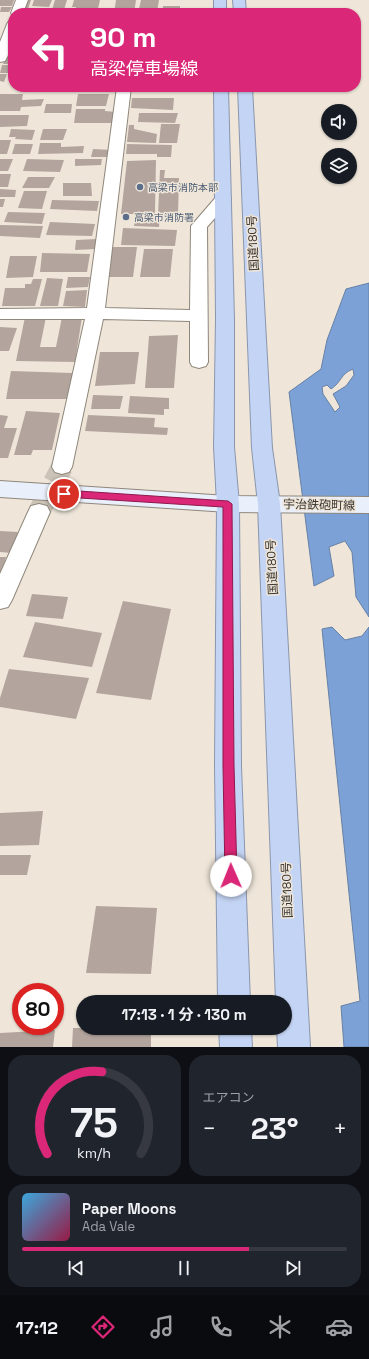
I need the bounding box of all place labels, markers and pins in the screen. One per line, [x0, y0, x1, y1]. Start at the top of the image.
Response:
place label: 高梁市消防本部 [148, 181, 218, 194]
marker: 高梁市消防本部 [135, 182, 145, 192]
place label: 高梁市消防署 [134, 211, 194, 224]
marker: 高梁市消防署 [121, 212, 131, 222]
pin [47, 477, 81, 511]

